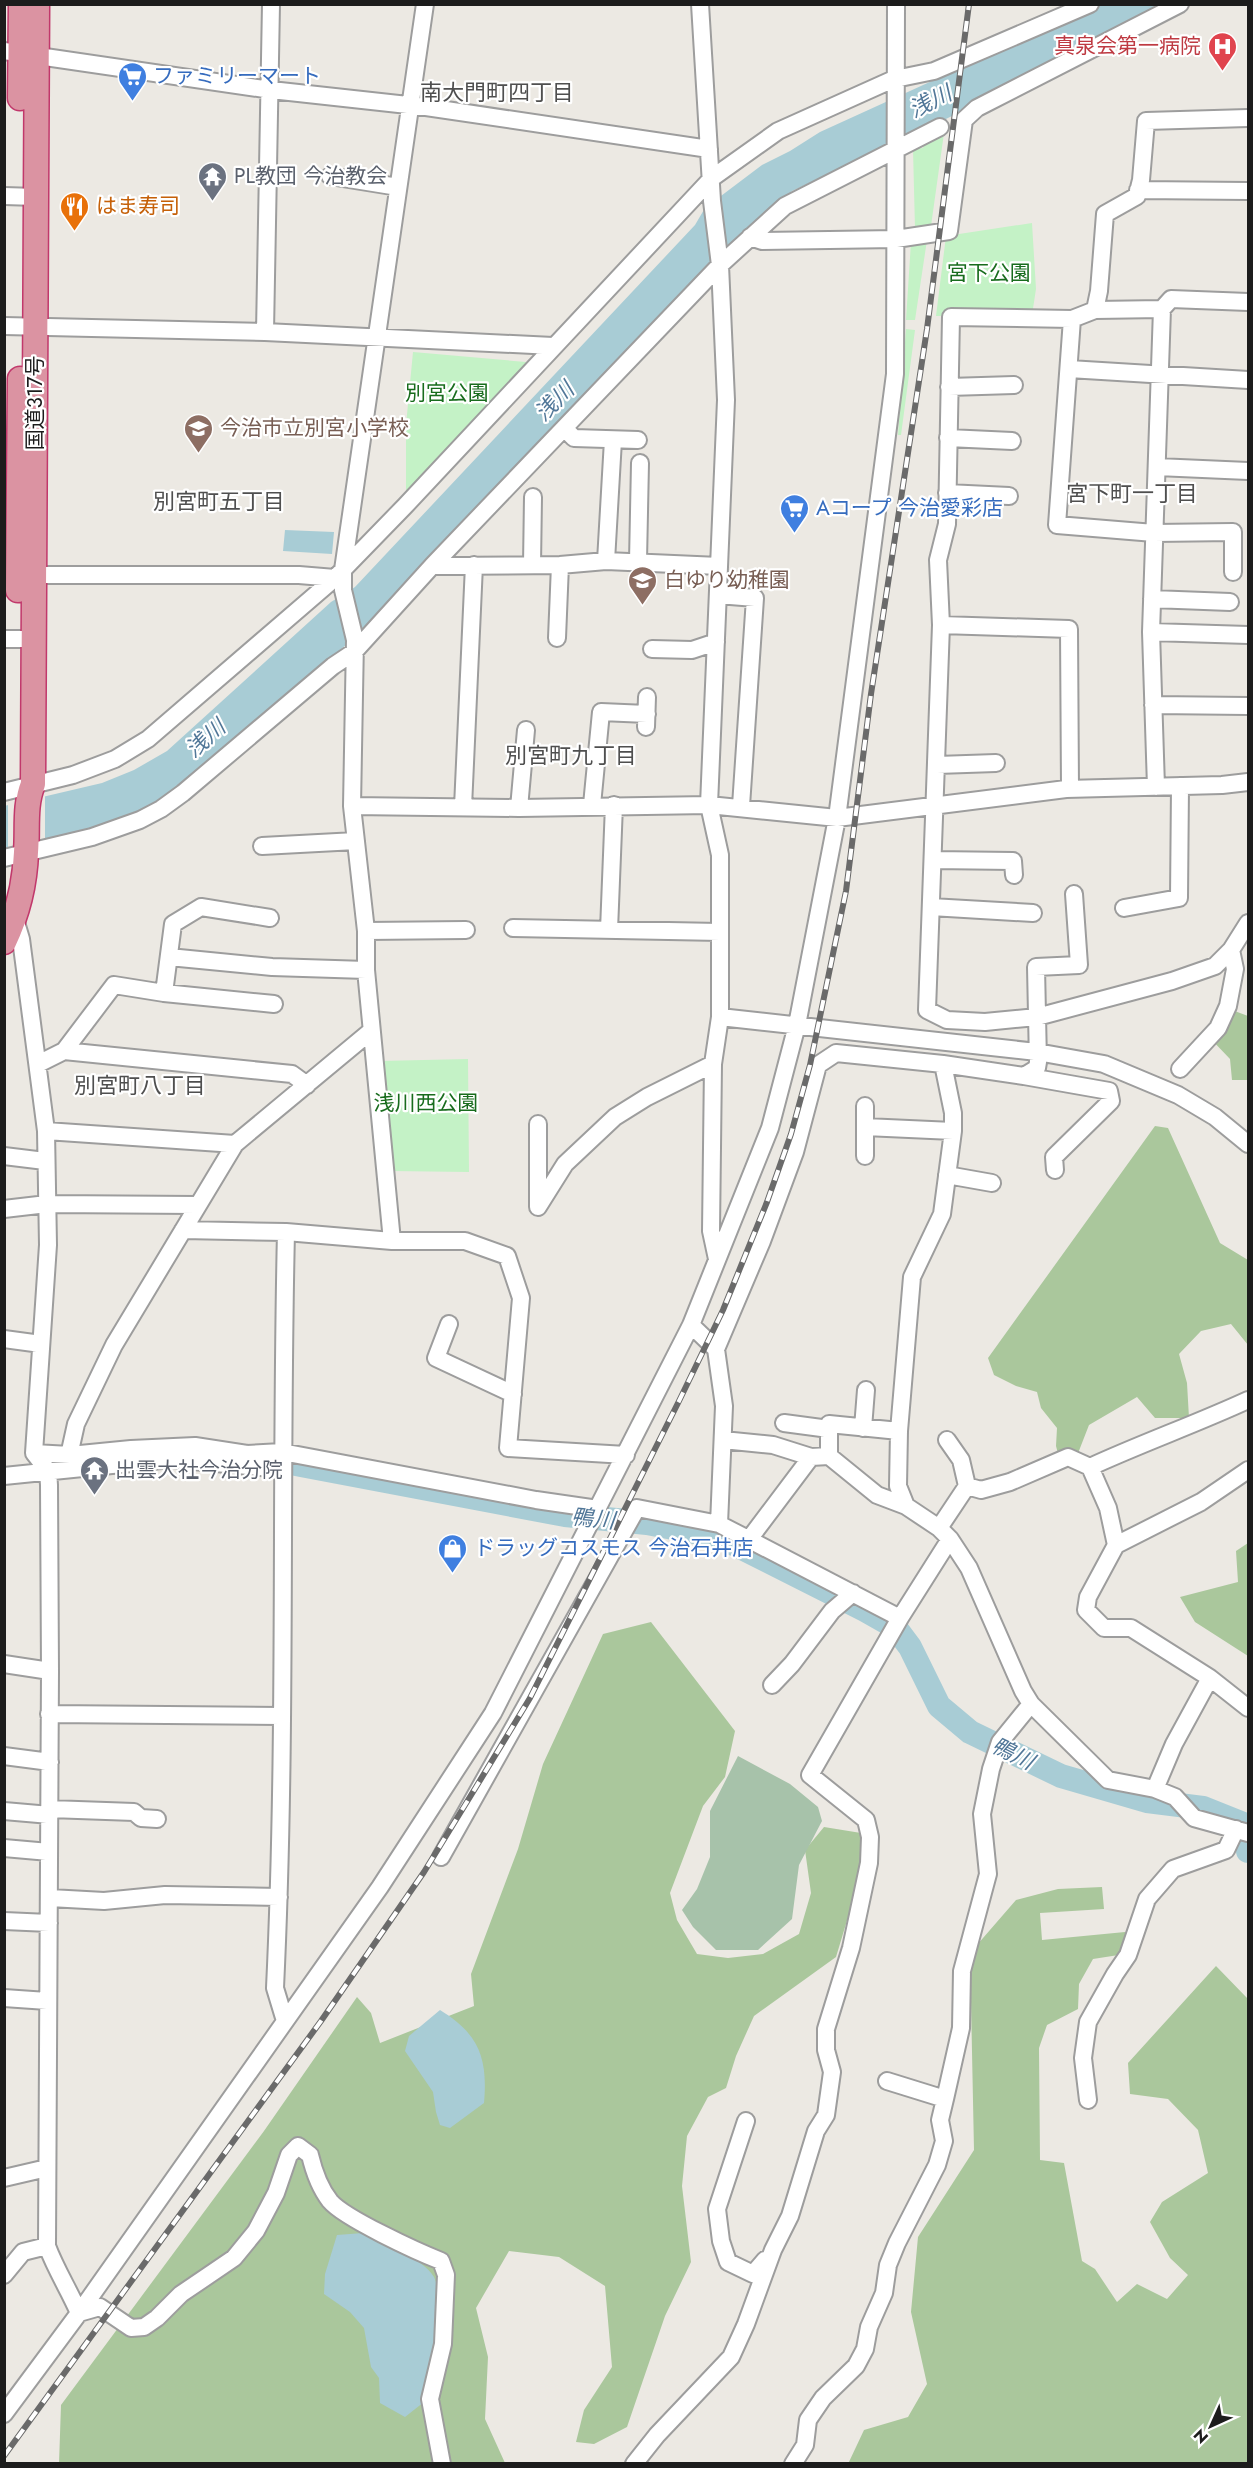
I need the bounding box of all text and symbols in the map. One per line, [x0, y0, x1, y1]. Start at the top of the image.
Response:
hospital icon: 真泉会第一病院 [1206, 30, 1238, 72]
place label: 真泉会第一病院 [1054, 31, 1201, 61]
supermarket icon: ファミリーマート [116, 60, 148, 102]
place label: ファミリーマート [153, 61, 321, 91]
district label: 南大門町四丁目 [420, 76, 574, 108]
water label: 浅川 [903, 76, 959, 125]
temple icon: PL教団 今治教会 [197, 160, 229, 202]
place label: PL教団 今治教会 [234, 161, 387, 191]
restaurant icon: はま寿司 [59, 190, 91, 232]
place label: はま寿司 [96, 191, 180, 221]
park label: 宮下公園 [947, 258, 1031, 288]
street label: 国道317号 [20, 356, 50, 450]
water label: 浅川 [527, 373, 582, 428]
park label: 別宮公園 [405, 378, 489, 408]
school or university icon: 今治市立別宮小学校 [183, 412, 215, 454]
place label: 今治市立別宮小学校 [220, 413, 409, 443]
district label: 宮下町一丁目 [1066, 477, 1198, 509]
district label: 別宮町五丁目 [153, 485, 285, 517]
supermarket icon: Aコープ 今治愛彩店 [779, 492, 811, 534]
place label: Aコープ 今治愛彩店 [816, 493, 1003, 523]
school or university icon: 白ゆり幼稚園 [627, 564, 659, 606]
place label: 白ゆり幼稚園 [664, 565, 790, 595]
water label: 浅川 [178, 710, 234, 765]
district label: 別宮町九丁目 [505, 739, 637, 771]
district label: 別宮町八丁目 [74, 1069, 206, 1101]
park label: 浅川西公園 [374, 1088, 479, 1118]
temple icon: 出雲大社今治分院 [78, 1454, 110, 1496]
place label: 出雲大社今治分院 [115, 1455, 283, 1485]
water label: 鴨川 [569, 1500, 619, 1536]
shop icon: ドラッグコスモス 今治石井店 [437, 1532, 469, 1574]
place label: ドラッグコスモス 今治石井店 [474, 1533, 753, 1563]
water label: 鴨川 [986, 1729, 1042, 1778]
north arrow [1181, 2396, 1241, 2456]
text: N [1188, 2424, 1213, 2449]

